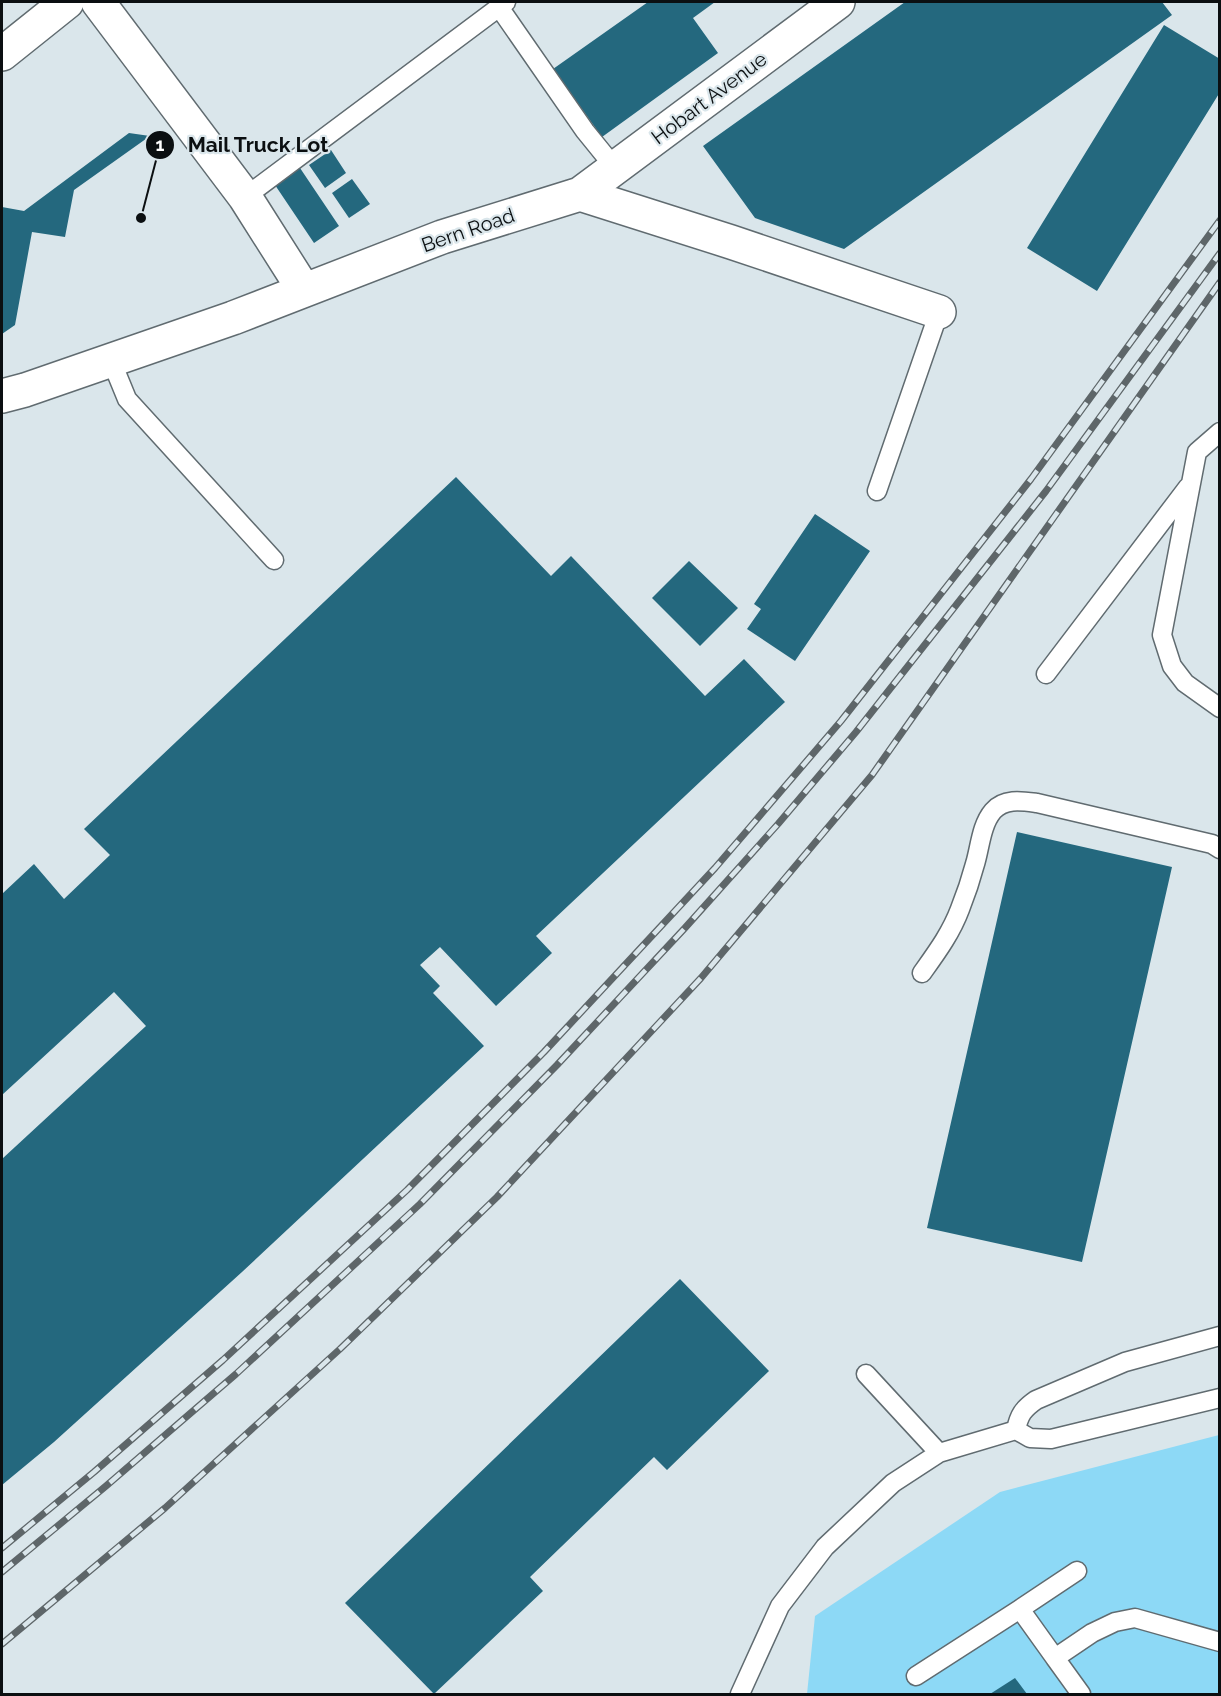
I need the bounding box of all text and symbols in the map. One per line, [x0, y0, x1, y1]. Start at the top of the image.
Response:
street label: Hobart Avenue [647, 47, 772, 149]
callout: Mail Truck Lot [145, 126, 341, 165]
text: Mail Truck Lot [188, 132, 328, 157]
text: 1 [156, 134, 165, 155]
street label: Bern Road [418, 203, 518, 257]

